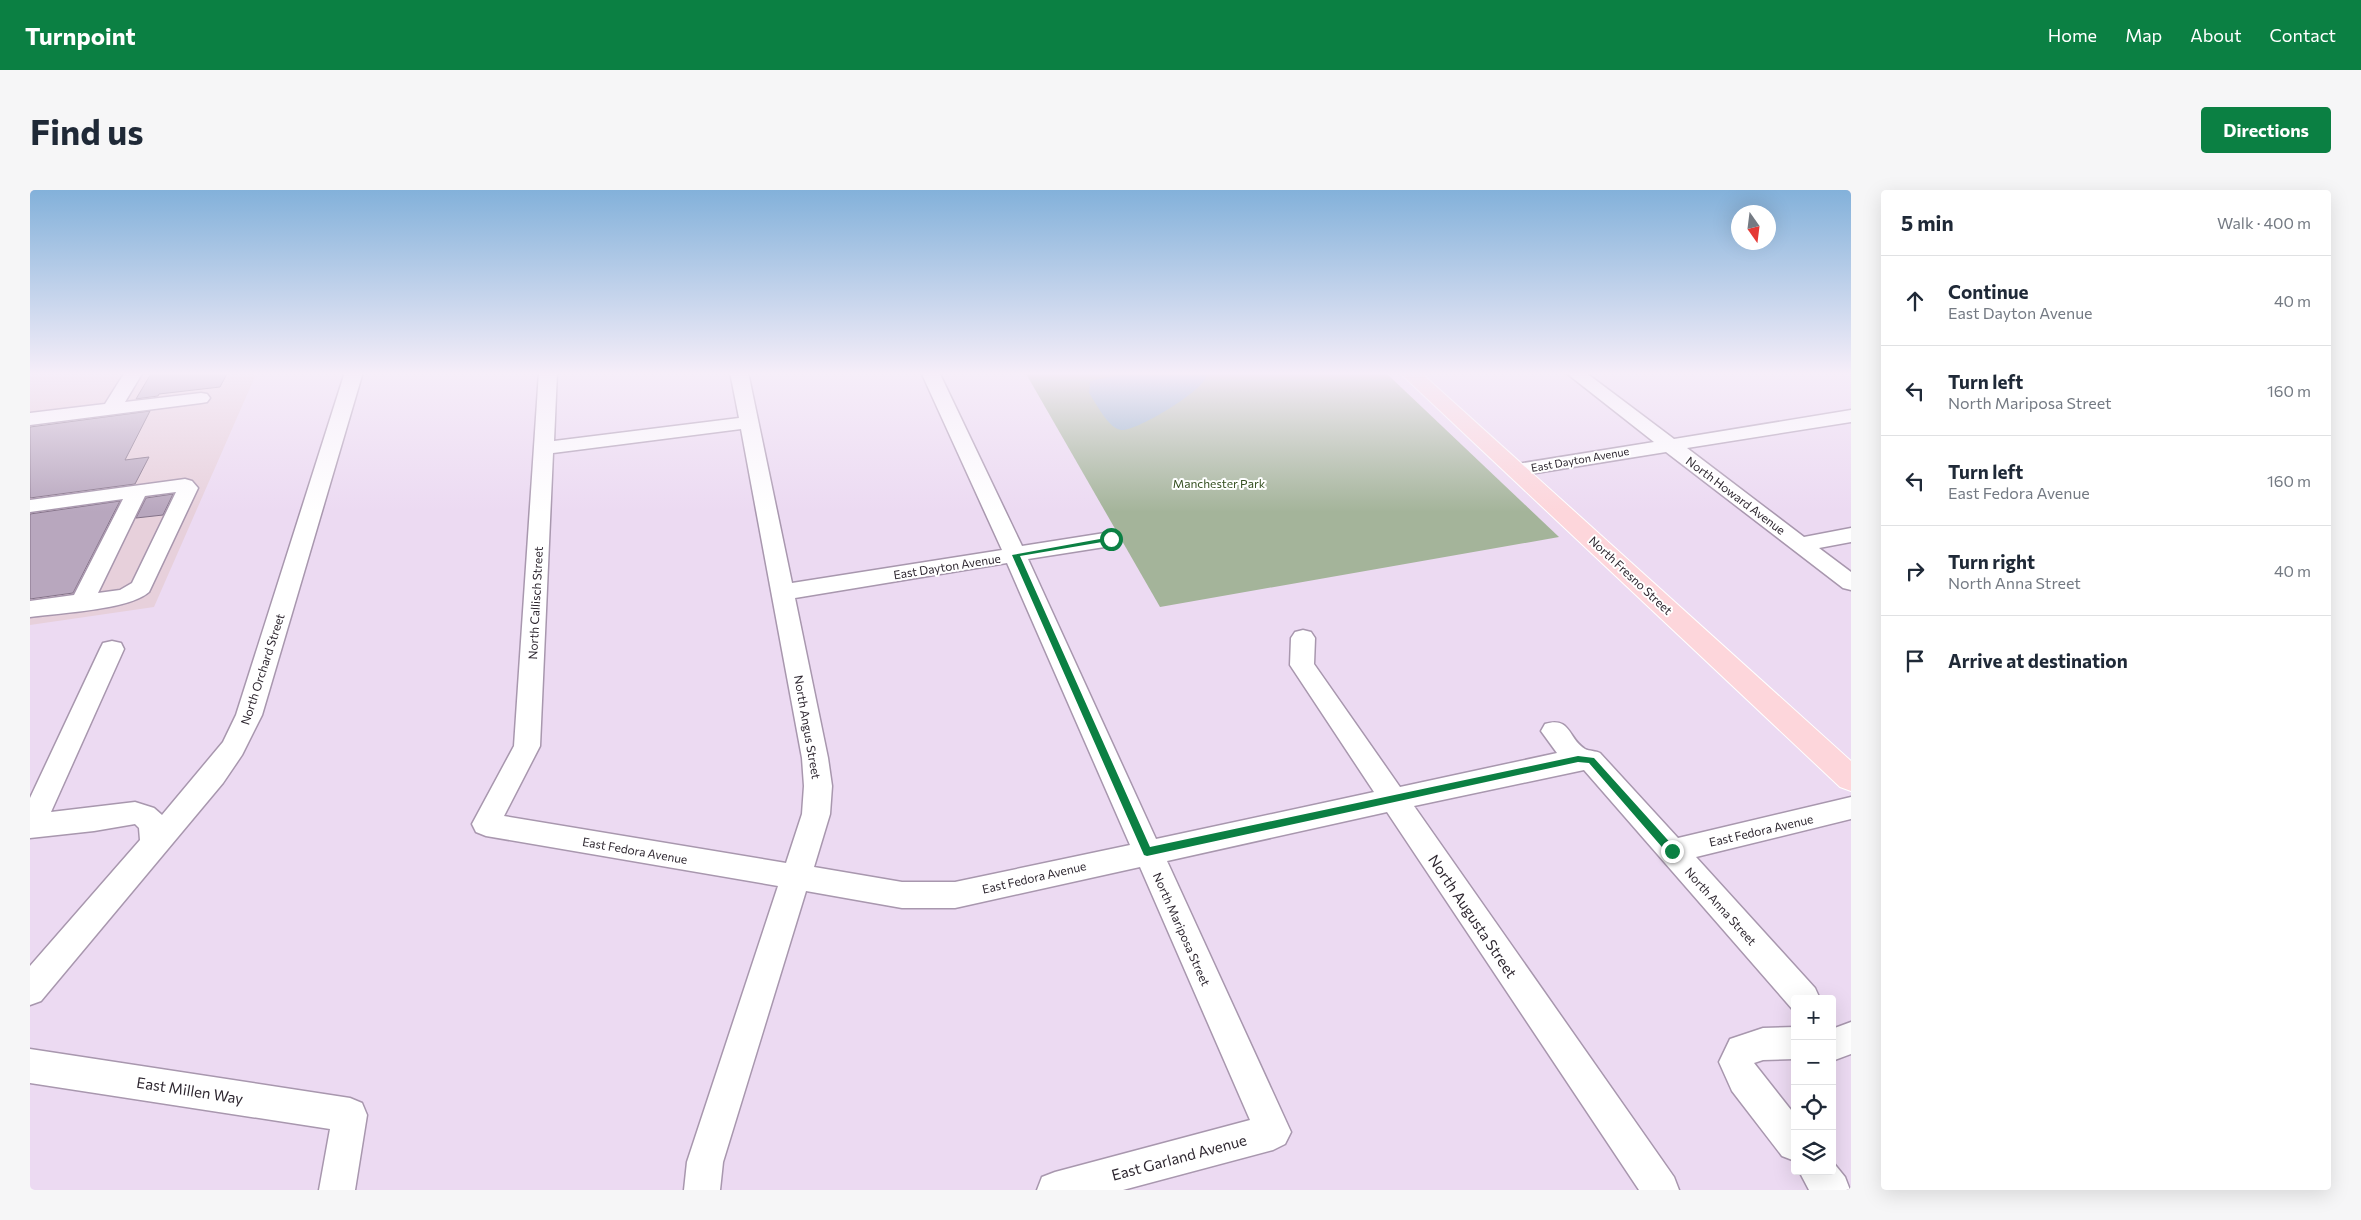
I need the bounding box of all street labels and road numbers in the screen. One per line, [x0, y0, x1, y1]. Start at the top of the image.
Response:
street label: East Dayton Avenue [1530, 444, 1630, 474]
street label: North Howard Avenue [1684, 453, 1788, 537]
street label: North Fresno Street [1587, 533, 1675, 617]
street label: North Callisch Street [525, 546, 545, 660]
street label: East Dayton Avenue [892, 551, 1002, 581]
street label: North Orchard Street [237, 611, 287, 726]
street label: North Angus Street [792, 674, 824, 780]
street label: East Fedora Avenue [1708, 811, 1814, 849]
street label: East Fedora Avenue [581, 834, 689, 866]
street label: North Augusta Street [1425, 851, 1521, 981]
street label: East Fedora Avenue [981, 858, 1087, 896]
street label: North Anna Street [1682, 864, 1760, 948]
street label: North Mariposa Street [1151, 870, 1213, 988]
street label: East Millen Way [135, 1073, 245, 1107]
street label: East Garland Avenue [1109, 1130, 1249, 1184]

